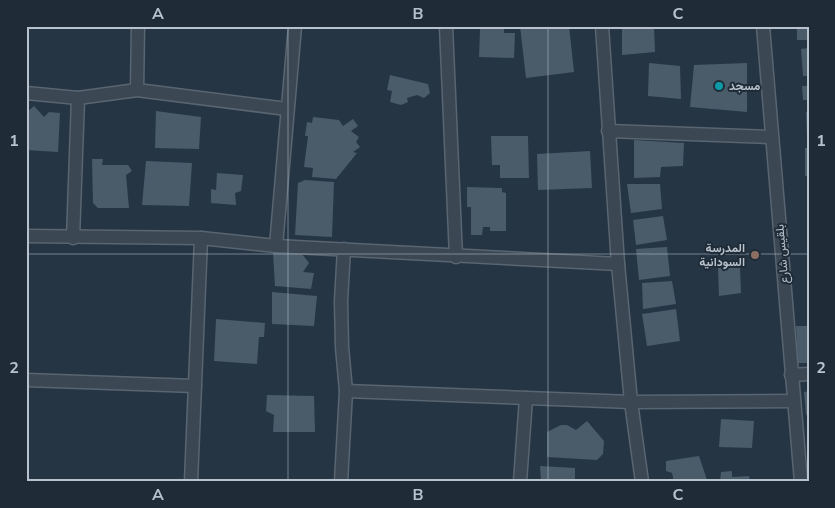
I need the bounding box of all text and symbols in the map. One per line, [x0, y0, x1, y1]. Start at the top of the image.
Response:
text: A [152, 3, 164, 25]
text: B [412, 3, 424, 25]
text: C [673, 3, 684, 25]
place label: مسجد [729, 78, 761, 94]
marker: مسجد [713, 80, 725, 92]
text: 1 [9, 130, 19, 152]
text: 1 [816, 130, 826, 152]
street label: بلقيس شارع [771, 223, 794, 284]
place label: المدرسة السودانية [699, 240, 745, 270]
marker: المدرسة السودانية [749, 249, 761, 261]
text: 2 [9, 357, 19, 379]
text: 2 [816, 357, 826, 379]
text: A [152, 484, 164, 506]
text: B [412, 484, 424, 506]
text: C [673, 484, 684, 506]

